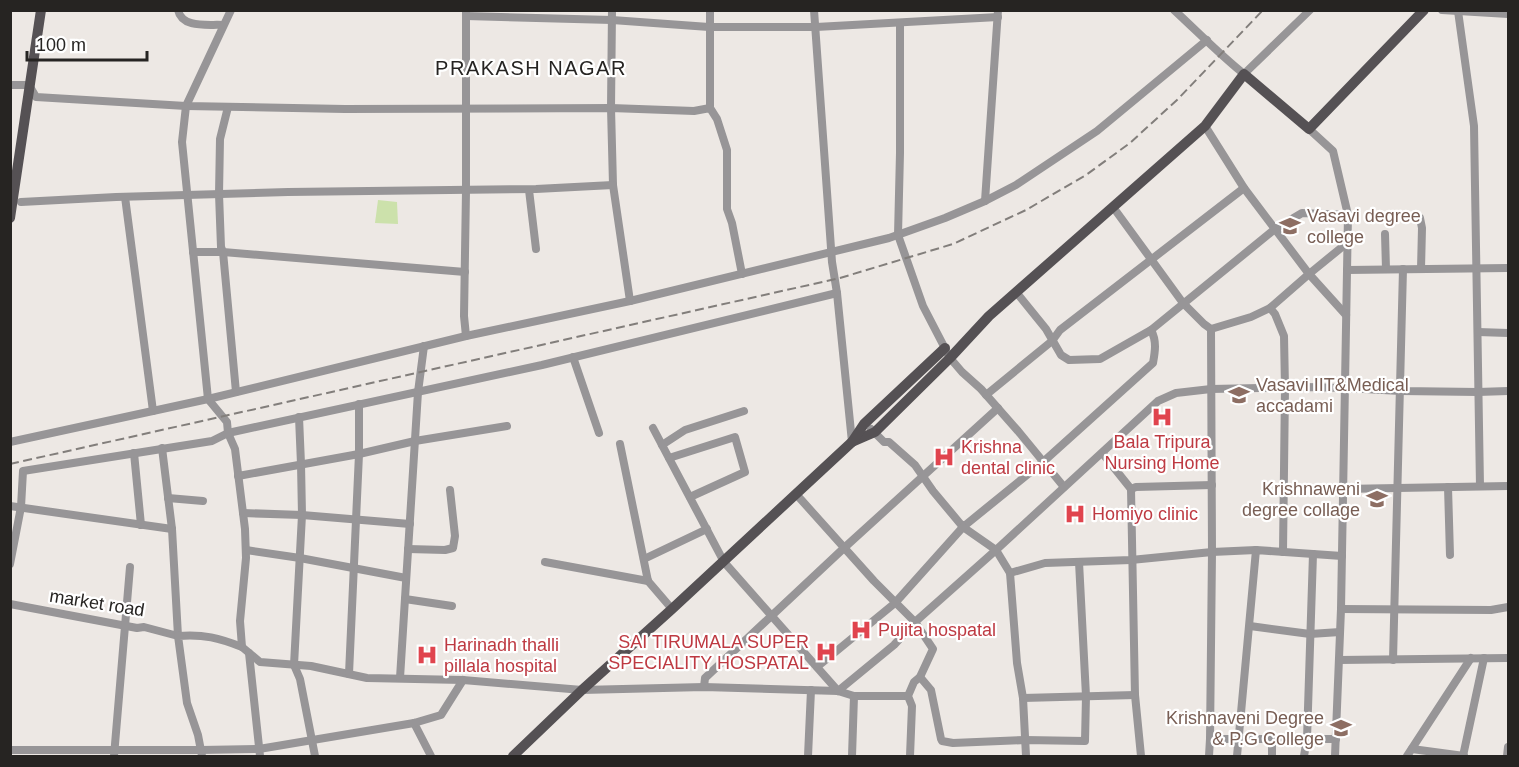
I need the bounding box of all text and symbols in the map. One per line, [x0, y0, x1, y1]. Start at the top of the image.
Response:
scale bar [27, 24, 147, 62]
text: 100 m [36, 35, 86, 55]
district label: PRAKASH NAGAR [435, 57, 627, 79]
place label: Vasavi degree college [1307, 206, 1421, 247]
school or university icon: Vasavi degree college [1278, 214, 1302, 238]
place label: Vasavi IIT&Medical accadami [1256, 375, 1409, 416]
school or university icon: Vasavi IIT&Medical accadami [1227, 383, 1251, 407]
hospital icon: Bala Tripura Nursing Home [1150, 405, 1174, 429]
place label: Bala Tripura Nursing Home [1104, 432, 1220, 473]
place label: Krishna dental clinic [961, 437, 1055, 478]
hospital icon: Krishna dental clinic [932, 445, 956, 469]
place label: Krishnaweni degree collage [1242, 479, 1360, 520]
school or university icon: Krishnaweni degree collage [1365, 487, 1389, 511]
hospital icon: Homiyo clinic [1063, 502, 1087, 526]
place label: Homiyo clinic [1092, 504, 1198, 524]
street label: market road [48, 586, 146, 620]
hospital icon: Pujita hospatal [849, 618, 873, 642]
place label: Pujita hospatal [878, 620, 996, 640]
place label: SAI TIRUMALA SUPER SPECIALITY HOSPATAL [608, 632, 809, 673]
place label: Harinadh thalli pillala hospital [444, 635, 559, 676]
hospital icon: SAI TIRUMALA SUPER SPECIALITY HOSPATAL [814, 640, 838, 664]
hospital icon: Harinadh thalli pillala hospital [415, 643, 439, 667]
place label: Krishnaveni Degree & P.G College [1166, 708, 1324, 749]
school or university icon: Krishnaveni Degree & P.G College [1329, 716, 1353, 740]

